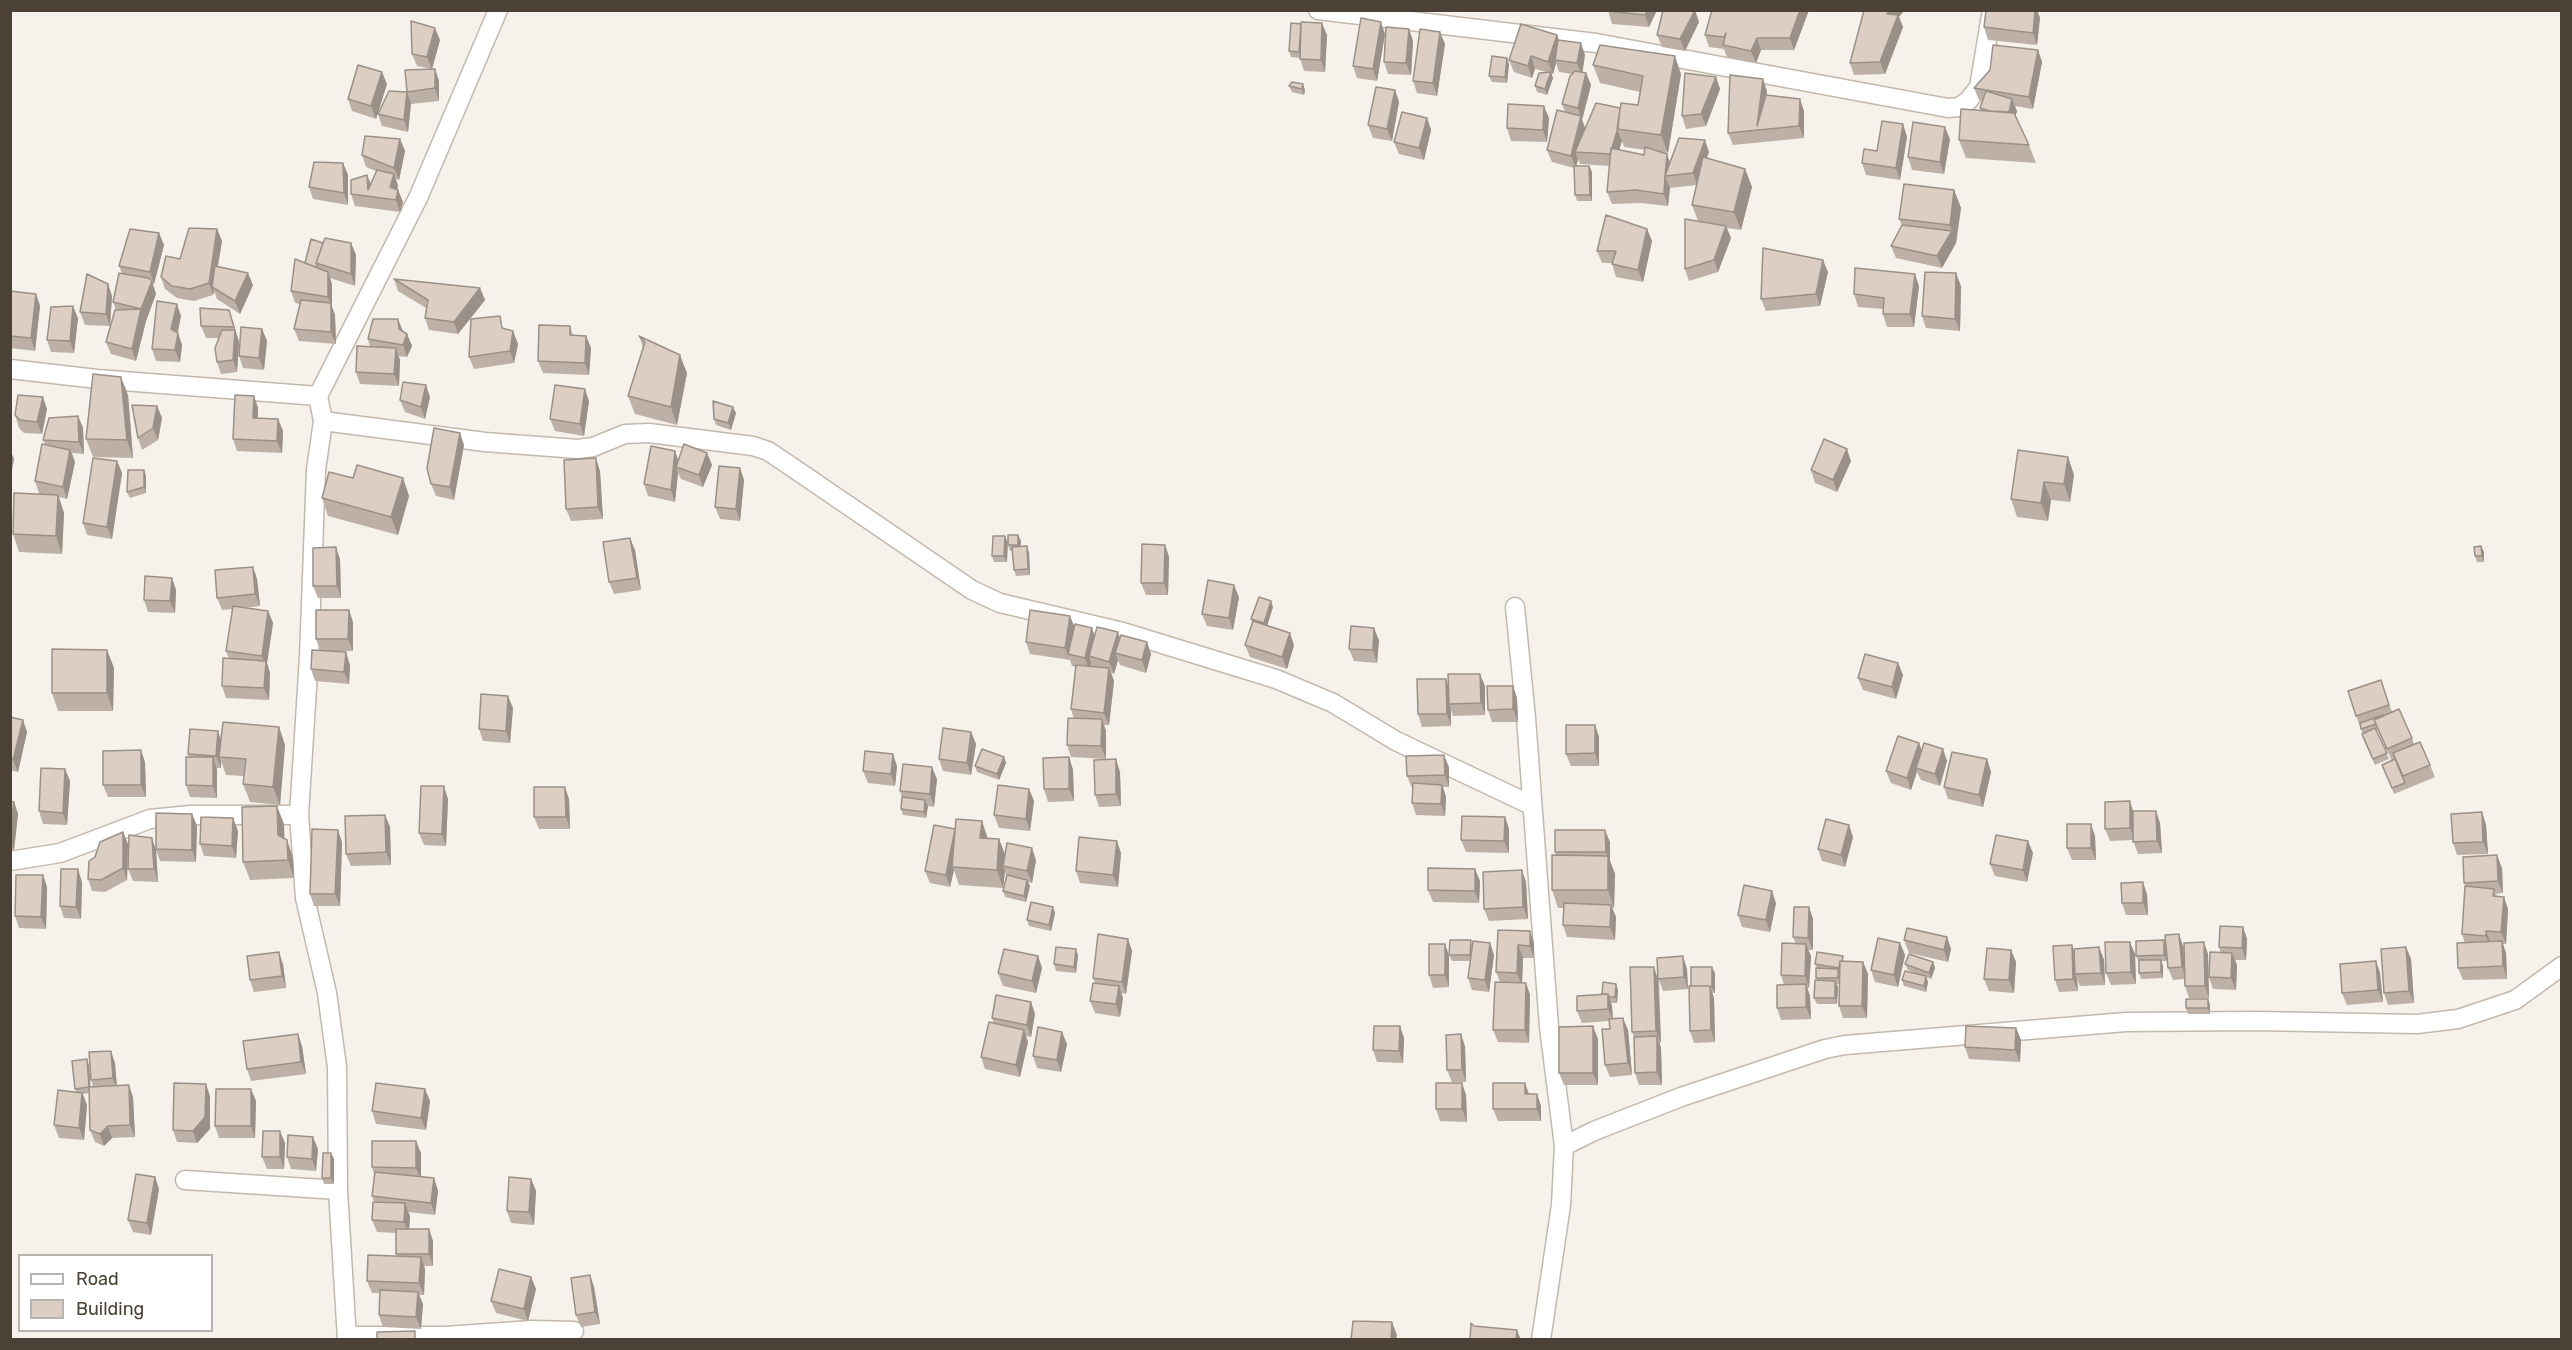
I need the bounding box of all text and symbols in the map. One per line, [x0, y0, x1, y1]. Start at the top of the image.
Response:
legend [18, 1254, 213, 1332]
text: Road [76, 1268, 119, 1290]
text: Building [76, 1298, 144, 1320]

